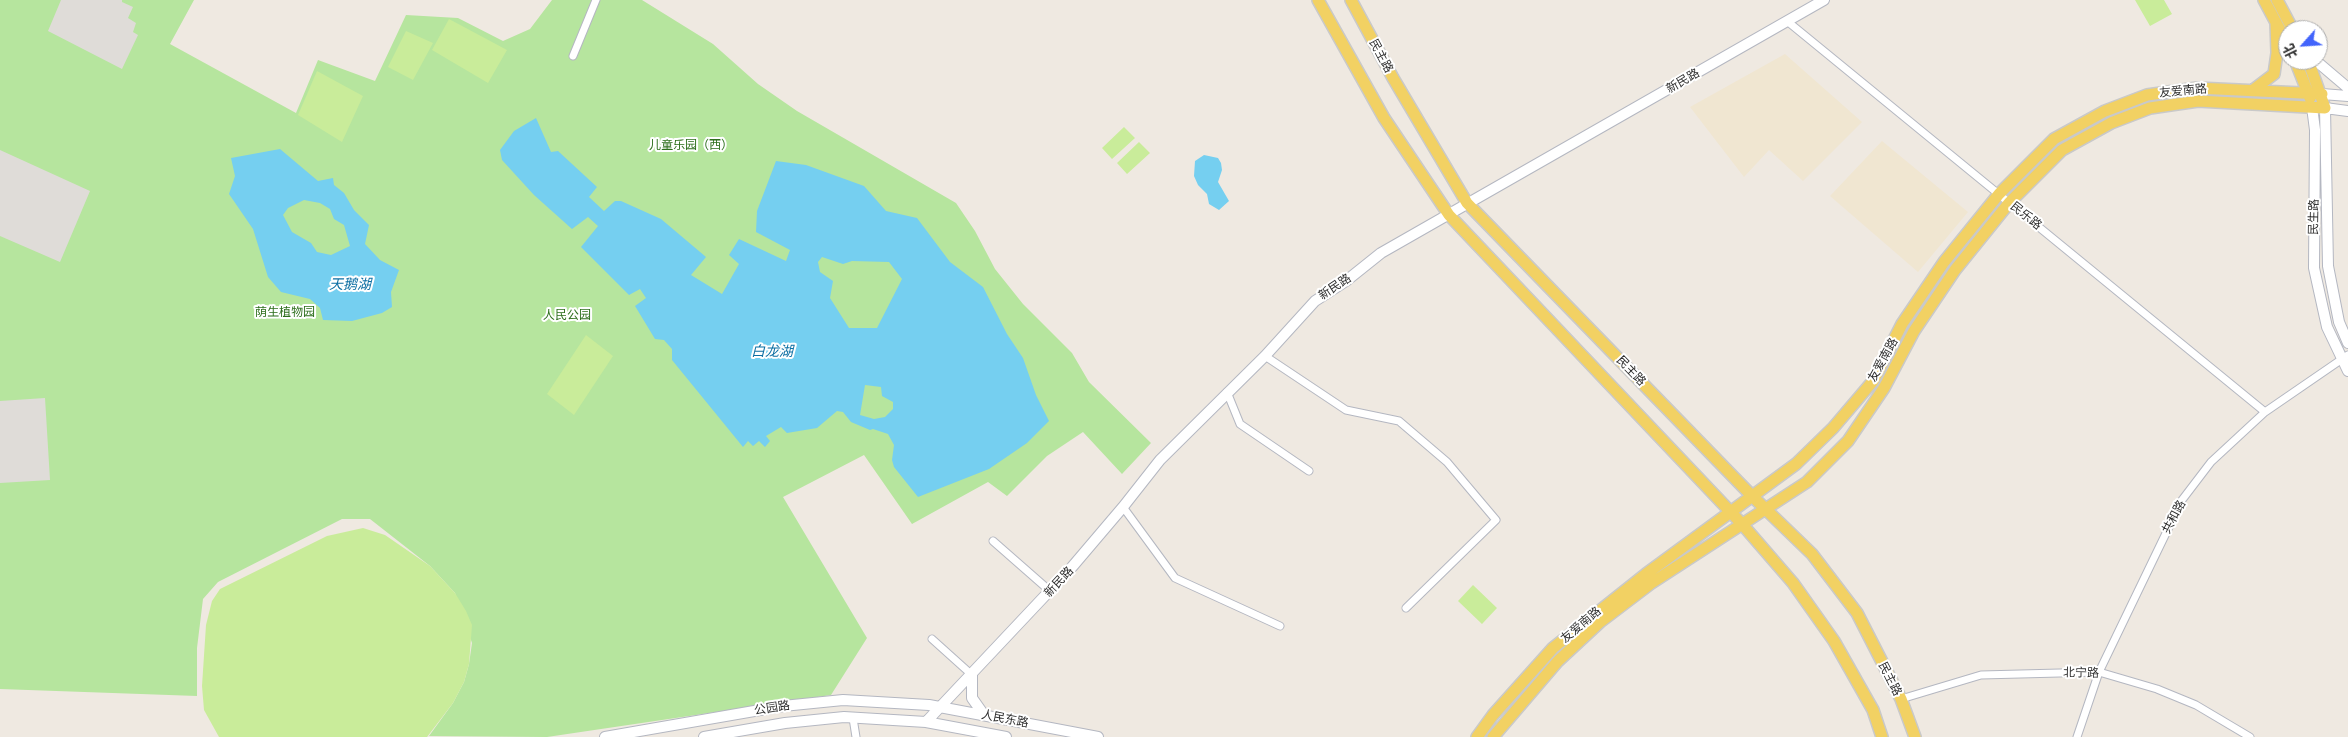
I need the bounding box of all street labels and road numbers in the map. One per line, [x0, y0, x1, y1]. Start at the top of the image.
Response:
street label: 民主路 [1366, 37, 1396, 75]
street label: 新民路 [1664, 66, 1702, 96]
street label: 友爱南路 [2158, 82, 2208, 100]
street label: 民乐路 [2007, 199, 2045, 233]
street label: 民生路 [2306, 199, 2322, 235]
street label: 新民路 [1316, 271, 1354, 303]
street label: 友爱南路 [1865, 336, 1901, 384]
street label: 民主路 [1613, 353, 1649, 389]
street label: 共和路 [2159, 498, 2189, 536]
street label: 新民路 [1041, 564, 1077, 600]
street label: 友爱南路 [1558, 604, 1604, 646]
street label: 民主路 [1875, 660, 1905, 698]
street label: 北宁路 [2063, 665, 2099, 681]
street label: 公园路 [753, 698, 791, 718]
street label: 人民东路 [980, 707, 1030, 731]

